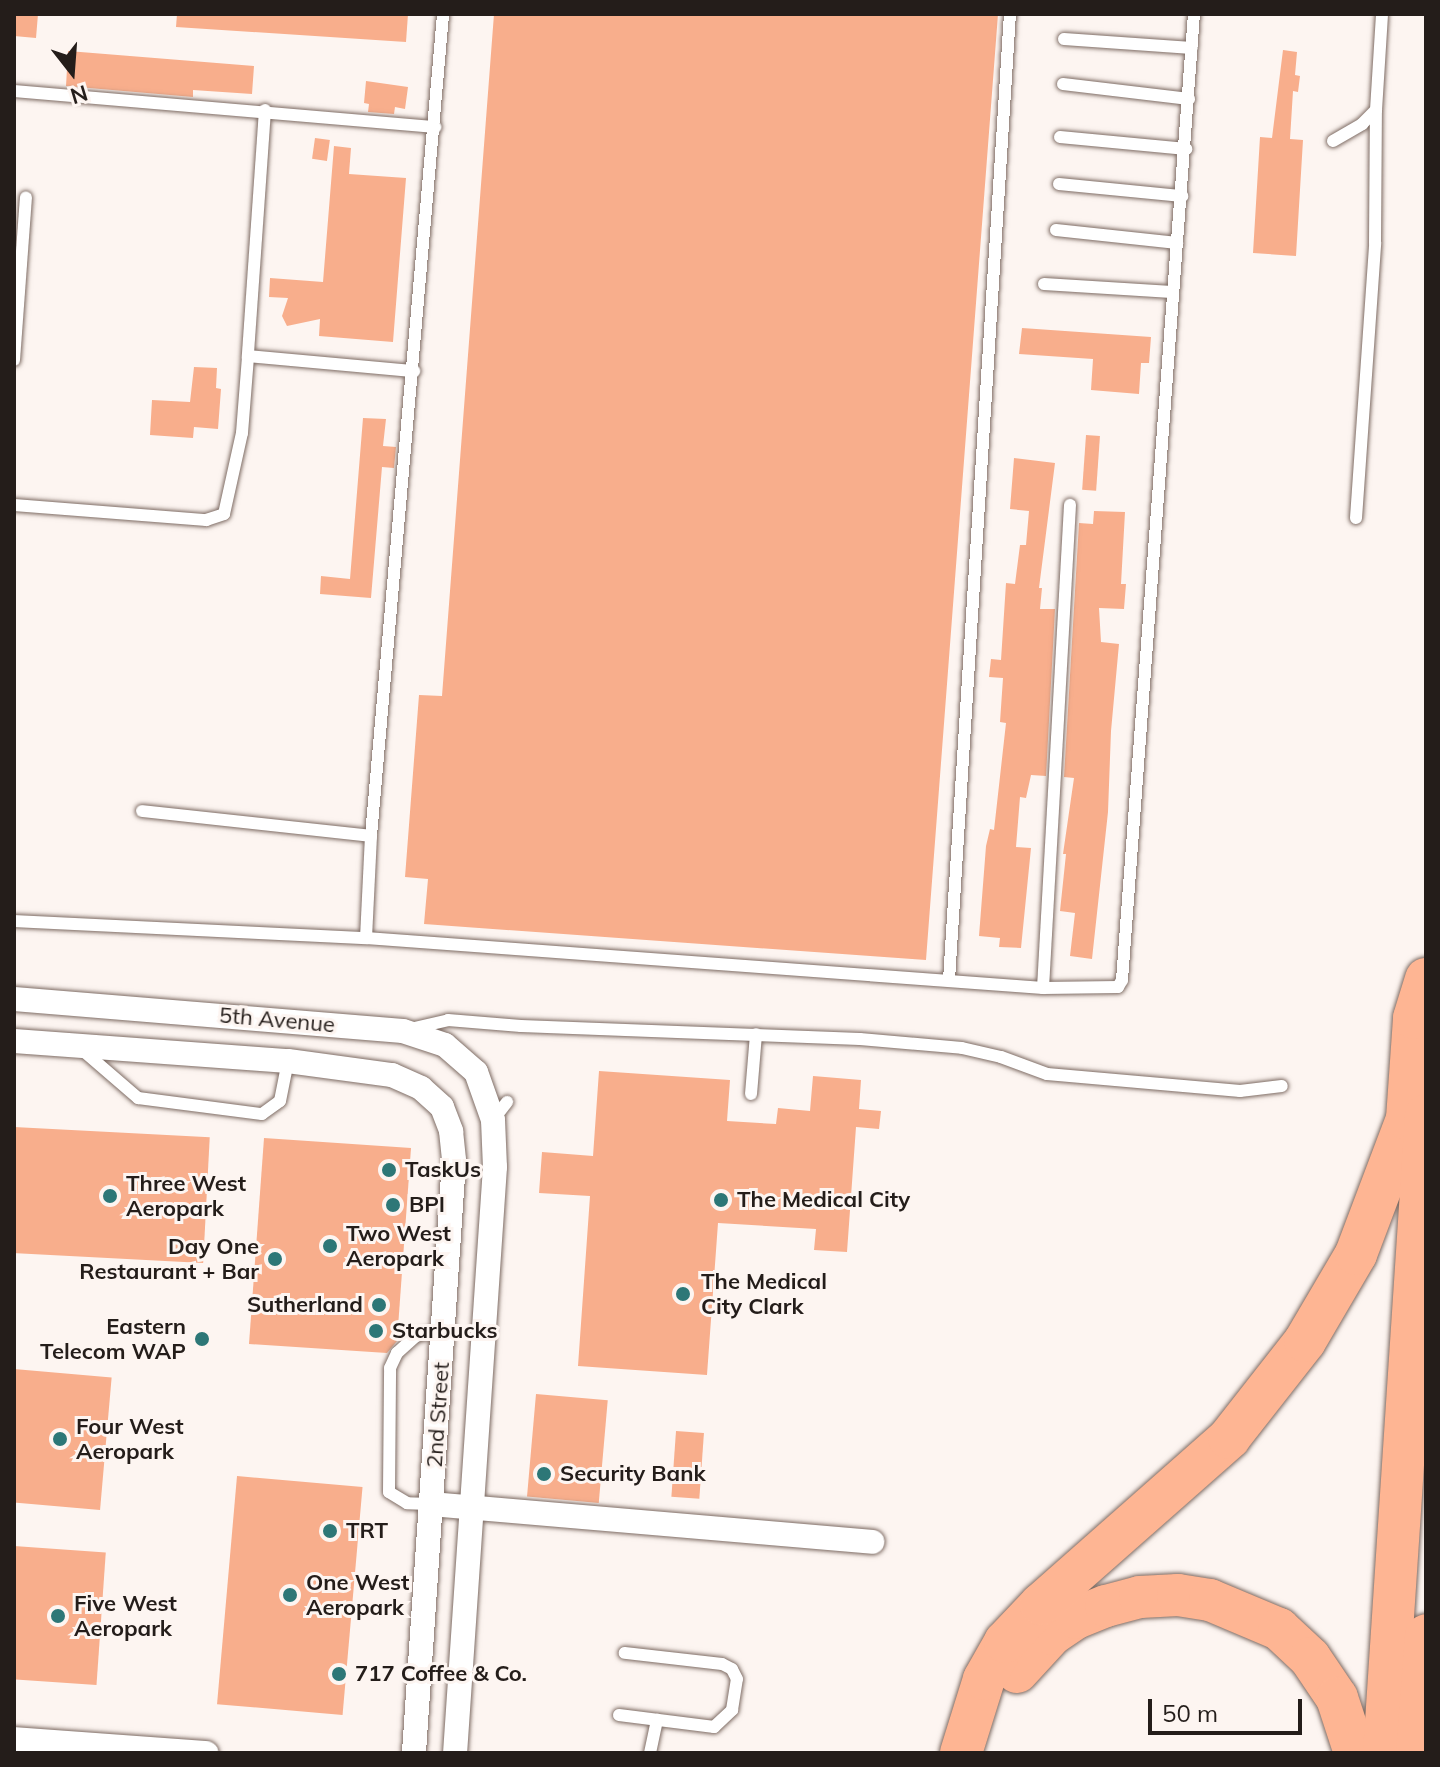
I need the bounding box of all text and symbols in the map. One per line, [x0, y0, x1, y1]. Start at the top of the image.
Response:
north arrow [32, 32, 112, 112]
text: N [67, 79, 91, 111]
street label: 5th Avenue [218, 1002, 336, 1038]
place label: TaskUs [405, 1157, 481, 1183]
marker: TaskUs [380, 1161, 398, 1179]
place label: Three West Aeropark [126, 1170, 246, 1222]
marker: Three West Aeropark [101, 1187, 119, 1205]
place label: The Medical City [737, 1187, 910, 1213]
marker: The Medical City [712, 1191, 730, 1209]
place label: BPI [409, 1192, 445, 1218]
marker: BPI [384, 1196, 402, 1214]
place label: Two West Aeropark [346, 1220, 451, 1272]
place label: Day One Restaurant + Bar [79, 1233, 259, 1284]
marker: Two West Aeropark [321, 1237, 339, 1255]
marker: Day One Restaurant + Bar [266, 1250, 284, 1268]
place label: The Medical City Clark [701, 1268, 827, 1320]
marker: The Medical City Clark [672, 1283, 694, 1305]
place label: Sutherland [247, 1292, 363, 1318]
marker: Sutherland [370, 1296, 388, 1314]
place label: Eastern Telecom WAP [40, 1313, 186, 1364]
place label: Starbucks [392, 1318, 498, 1344]
marker: Starbucks [367, 1322, 385, 1340]
marker: Eastern Telecom WAP [193, 1330, 211, 1348]
street label: 2nd Street [421, 1361, 455, 1469]
place label: Four West Aeropark [76, 1413, 184, 1464]
marker: Four West Aeropark [51, 1430, 69, 1448]
place label: Security Bank [560, 1461, 706, 1487]
marker: Security Bank [535, 1465, 553, 1483]
place label: TRT [346, 1518, 388, 1544]
marker: TRT [321, 1522, 339, 1540]
place label: One West Aeropark [306, 1569, 409, 1620]
marker: One West Aeropark [281, 1586, 299, 1604]
place label: Five West Aeropark [74, 1590, 177, 1642]
marker: Five West Aeropark [49, 1607, 67, 1625]
place label: 717 Coffee & Co. [355, 1661, 527, 1687]
marker: 717 Coffee & Co. [330, 1665, 348, 1683]
scale bar [1152, 1683, 1306, 1733]
text: 50 m [1162, 1698, 1218, 1728]

